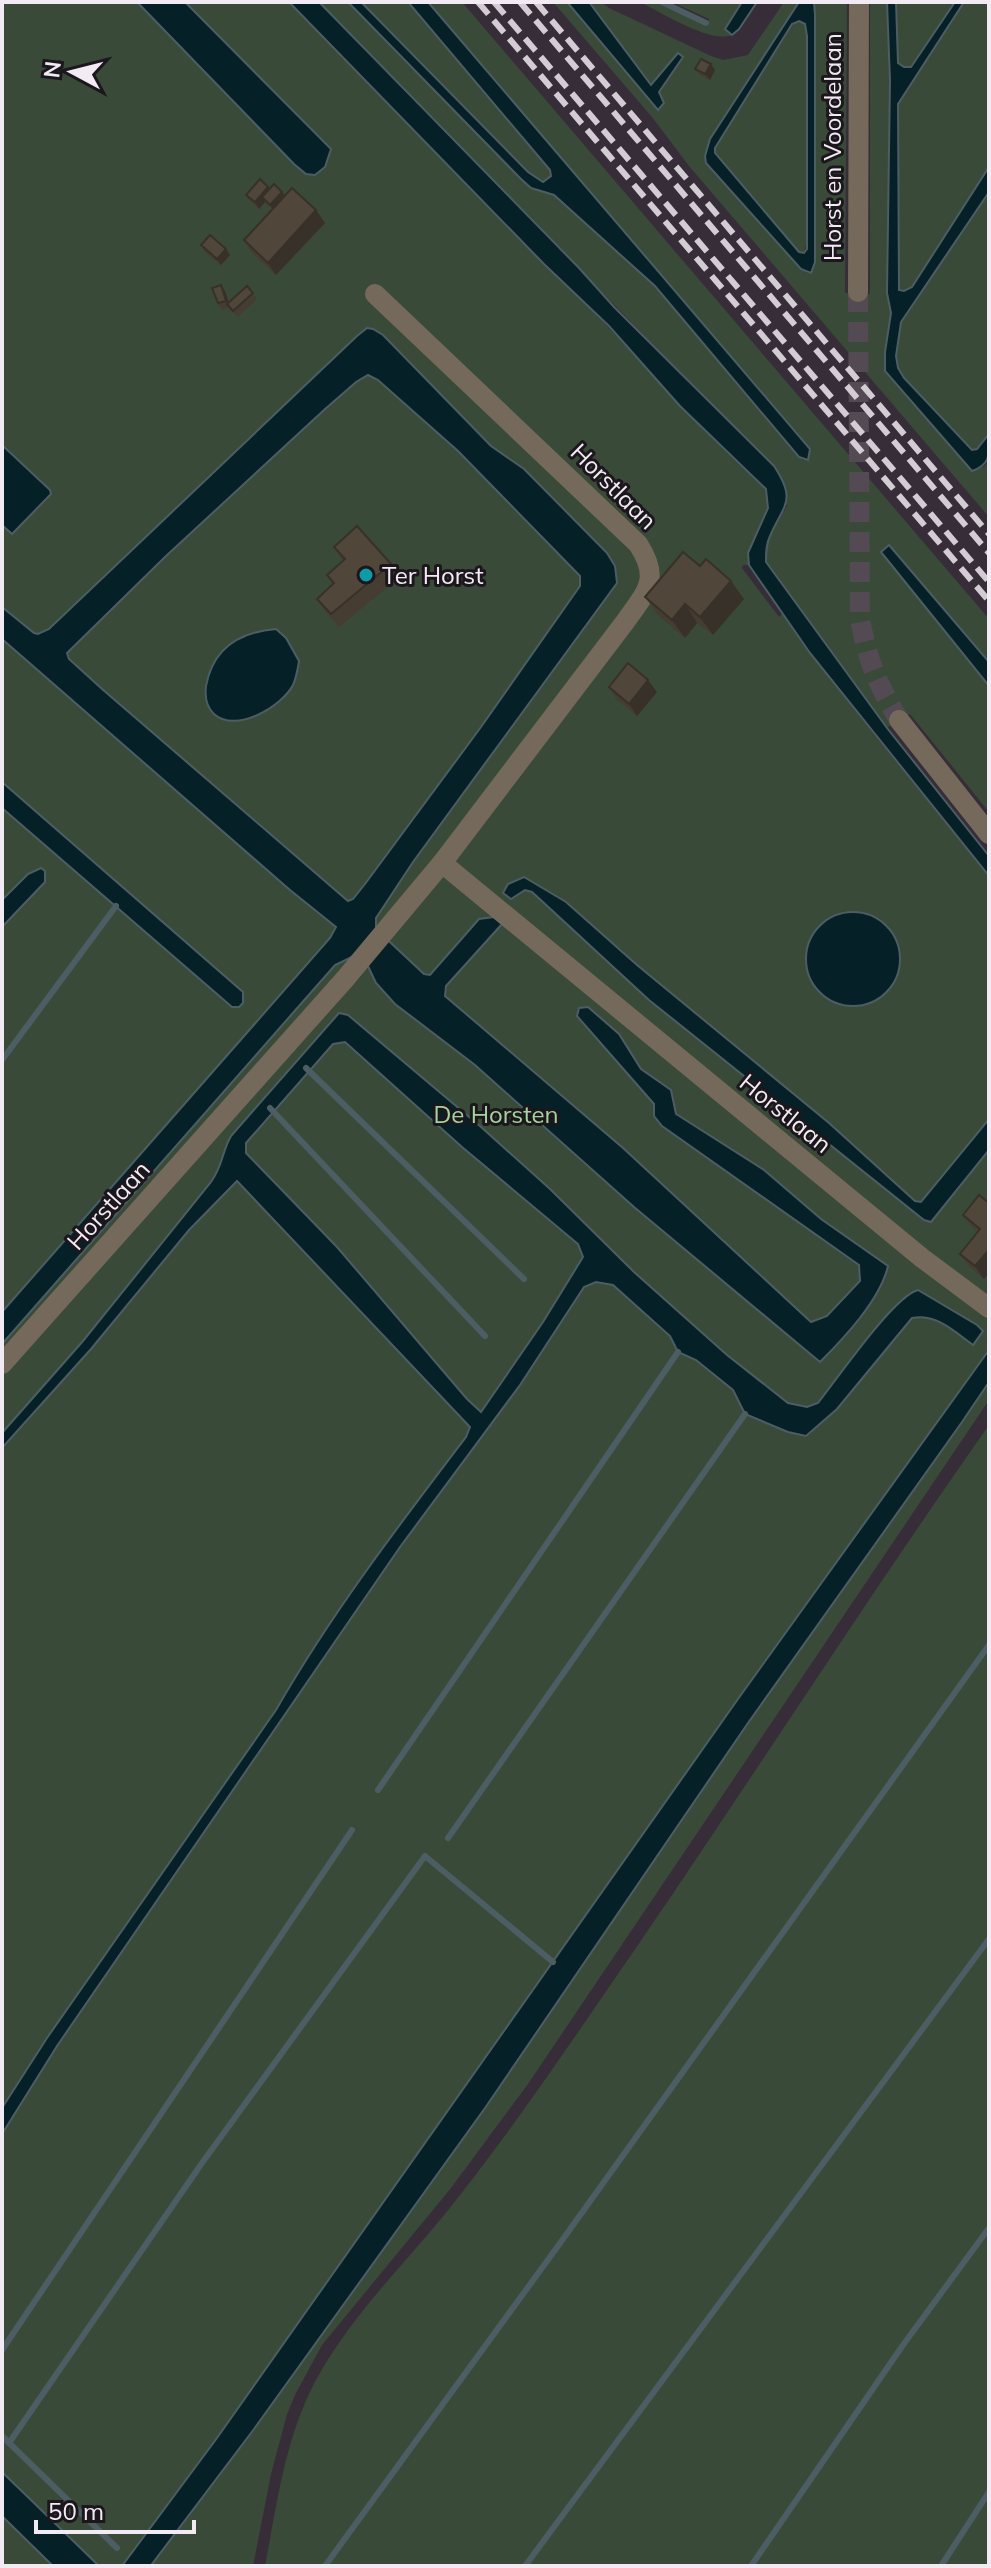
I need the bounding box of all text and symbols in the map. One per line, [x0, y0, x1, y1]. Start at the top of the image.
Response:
north arrow [32, 32, 112, 112]
street label: Horst en Voordelaan [817, 33, 847, 261]
text: N [37, 60, 67, 80]
street label: Horstlaan [565, 437, 663, 535]
place label: Ter Horst [382, 560, 484, 590]
marker: Ter Horst [357, 566, 375, 584]
street label: Horstlaan [734, 1067, 838, 1159]
park label: De Horsten [433, 1099, 559, 1129]
street label: Horstlaan [60, 1154, 156, 1256]
scale bar [36, 2484, 194, 2534]
text: 50 m [48, 2496, 104, 2526]

